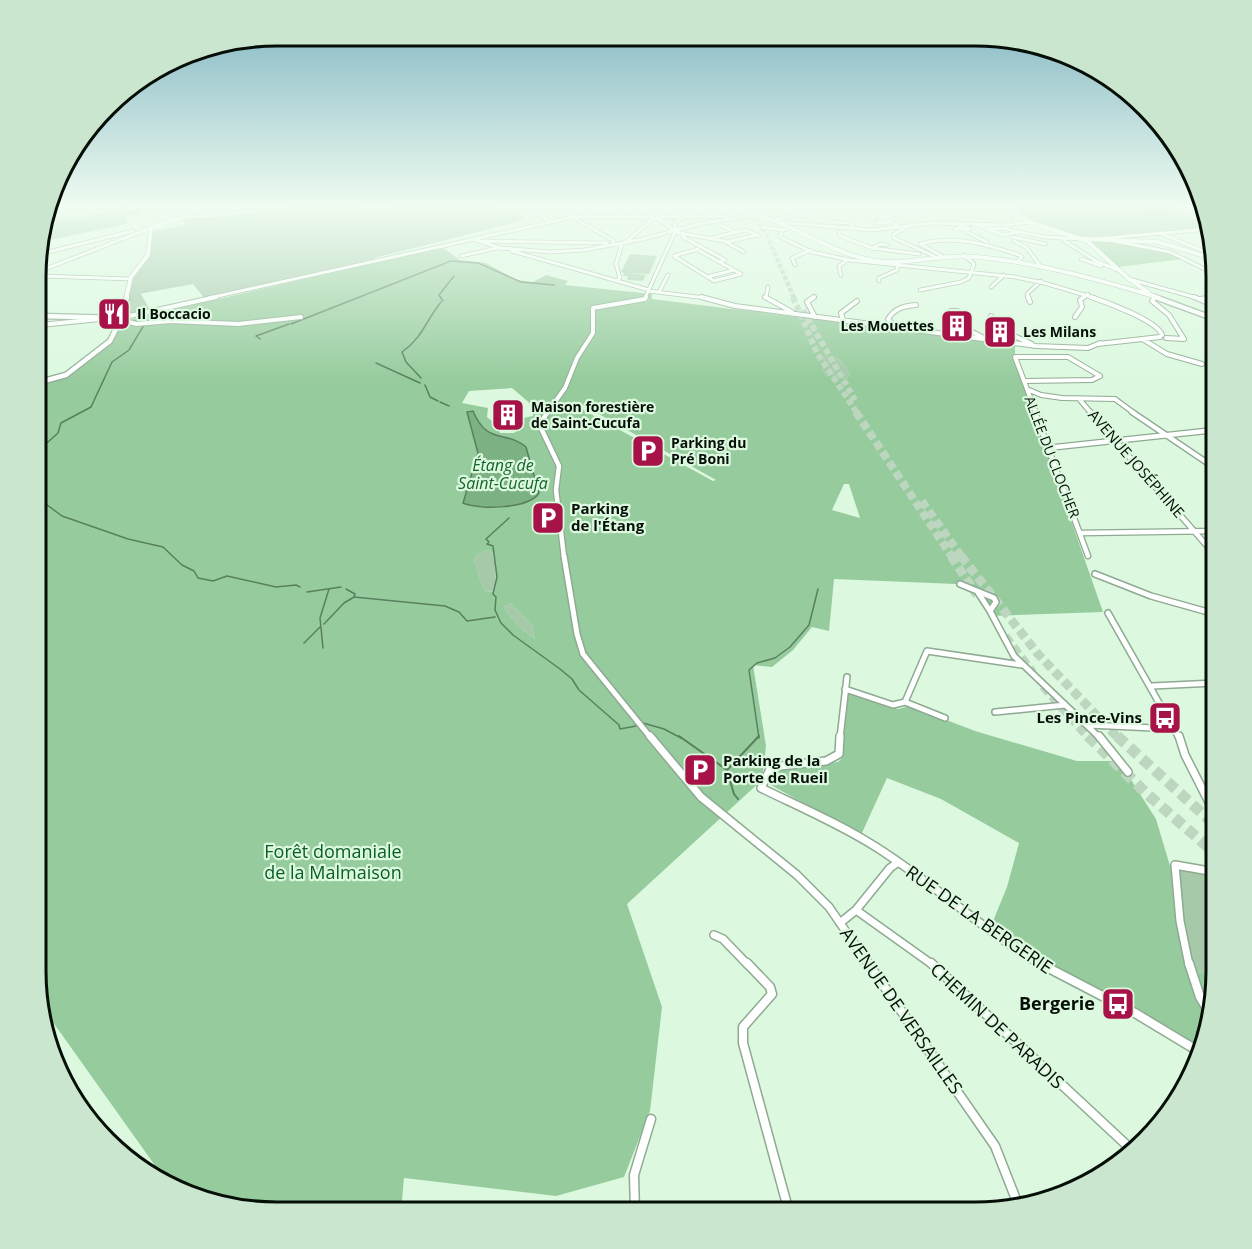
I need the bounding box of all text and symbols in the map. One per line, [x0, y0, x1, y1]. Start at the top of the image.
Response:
restaurant icon: Il Boccacio [96, 296, 132, 332]
place label: Il Boccacio [137, 304, 211, 323]
building icon: Les Mouettes [939, 308, 975, 344]
building icon: Les Milans [982, 314, 1018, 350]
place label: Les Mouettes [840, 316, 934, 335]
place label: Les Milans [1023, 322, 1096, 341]
street label: ALLÉE DU CLOCHER [1020, 393, 1085, 521]
building icon: Maison forestière de Saint-Cucufa [490, 397, 526, 433]
place label: Maison forestière de Saint-Cucufa [531, 397, 654, 432]
street label: AVENUE JOSÉPHINE [1084, 405, 1189, 522]
parking icon: Parking du Pré Boni [630, 433, 666, 469]
place label: Parking du Pré Boni [671, 433, 746, 468]
water label: Étang de Saint-Cucufa [458, 454, 548, 494]
place label: Parking de l'Étang [571, 498, 645, 535]
parking icon: Parking de l'Étang [530, 500, 566, 536]
bus stop icon: Les Pince-Vins [1147, 700, 1183, 736]
place label: Les Pince-Vins [1036, 707, 1142, 727]
place label: Parking de la Porte de Rueil [723, 750, 828, 787]
parking icon: Parking de la Porte de Rueil [682, 752, 718, 788]
park label: Forêt domaniale de la Malmaison [264, 839, 402, 884]
street label: RUE DE LA BERGERIE [901, 859, 1058, 979]
street label: AVENUE DE VERSAILLES [835, 922, 969, 1099]
street label: CHEMIN DE PARADIS [926, 957, 1070, 1094]
bus stop icon: Bergerie [1100, 986, 1136, 1022]
place label: Bergerie [1019, 991, 1095, 1015]

